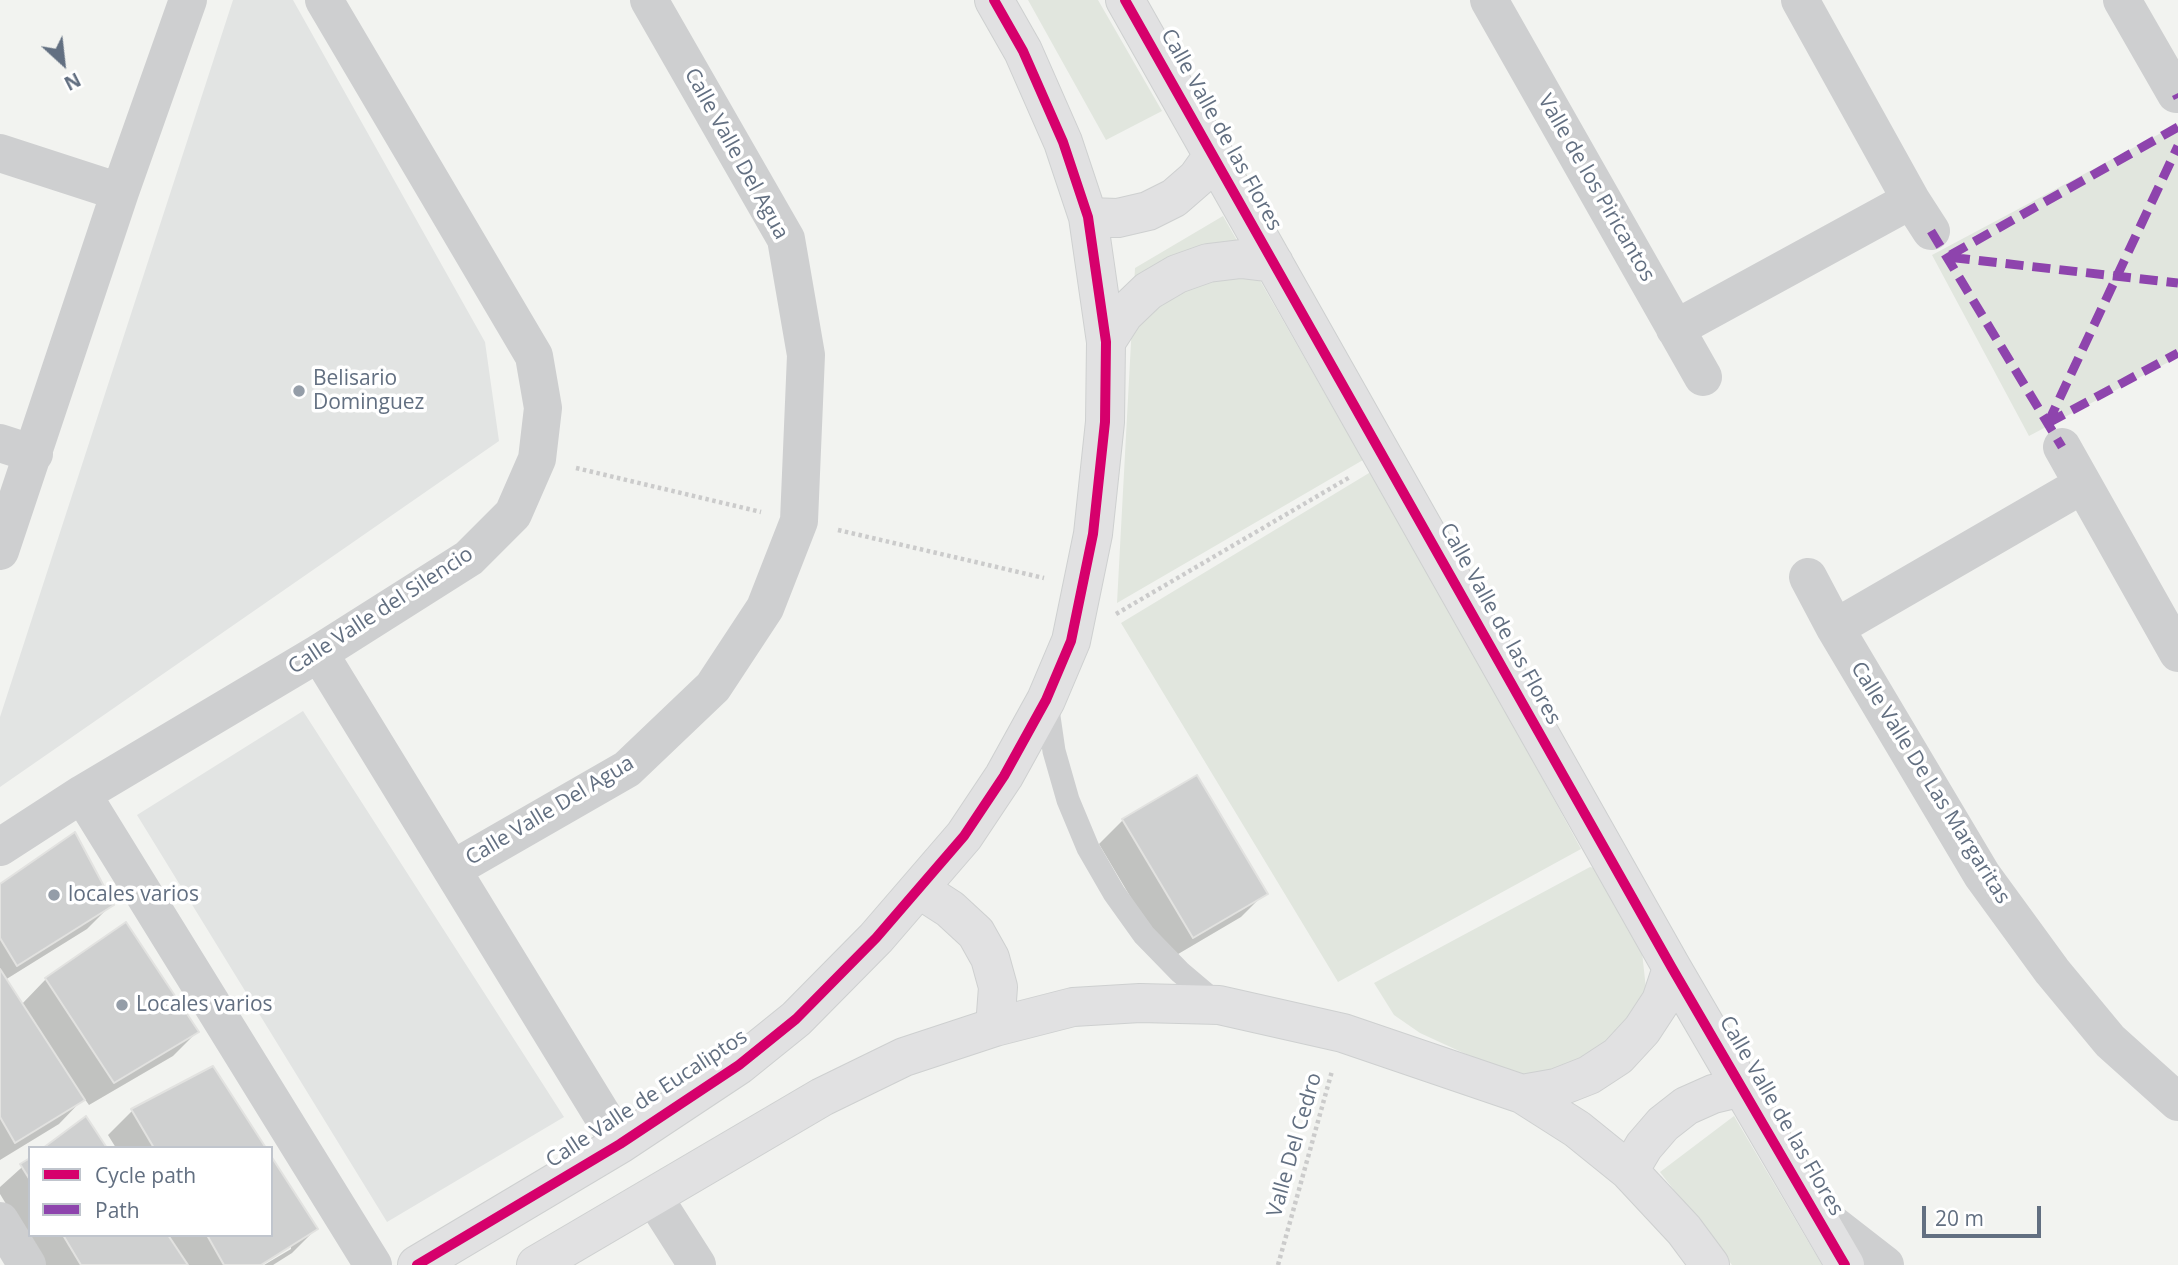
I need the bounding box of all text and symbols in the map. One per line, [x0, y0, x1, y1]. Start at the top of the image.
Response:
street label: Calle Valle de las Flores [1155, 25, 1287, 235]
north arrow [28, 28, 98, 98]
street label: Calle Valle Del Agua [678, 64, 794, 244]
text: N [60, 67, 85, 97]
street label: Valle de los Piricantos [1532, 90, 1660, 286]
place label: Belisario Dominguez [313, 366, 424, 416]
marker: Belisario Dominguez [291, 383, 307, 399]
street label: Calle Valle de las Flores [1434, 519, 1566, 729]
street label: Calle Valle del Silencio [284, 542, 478, 680]
street label: Calle Valle De Las Margaritas [1845, 657, 2015, 909]
street label: Calle Valle Del Agua [461, 751, 639, 871]
place label: locales varios [68, 882, 199, 908]
marker: locales varios [46, 887, 62, 903]
place label: Locales varios [136, 992, 273, 1018]
marker: Locales varios [114, 997, 130, 1013]
street label: Calle Valle de las Flores [1713, 1012, 1849, 1220]
street label: Calle Valle de Eucaliptos [542, 1025, 752, 1173]
street label: Valle Del Cedro [1262, 1070, 1328, 1220]
legend [28, 1146, 273, 1237]
text: Cycle path [95, 1161, 196, 1189]
scale bar [1926, 1192, 2045, 1236]
text: Path [95, 1196, 140, 1224]
text: 20 m [1935, 1204, 1984, 1232]

